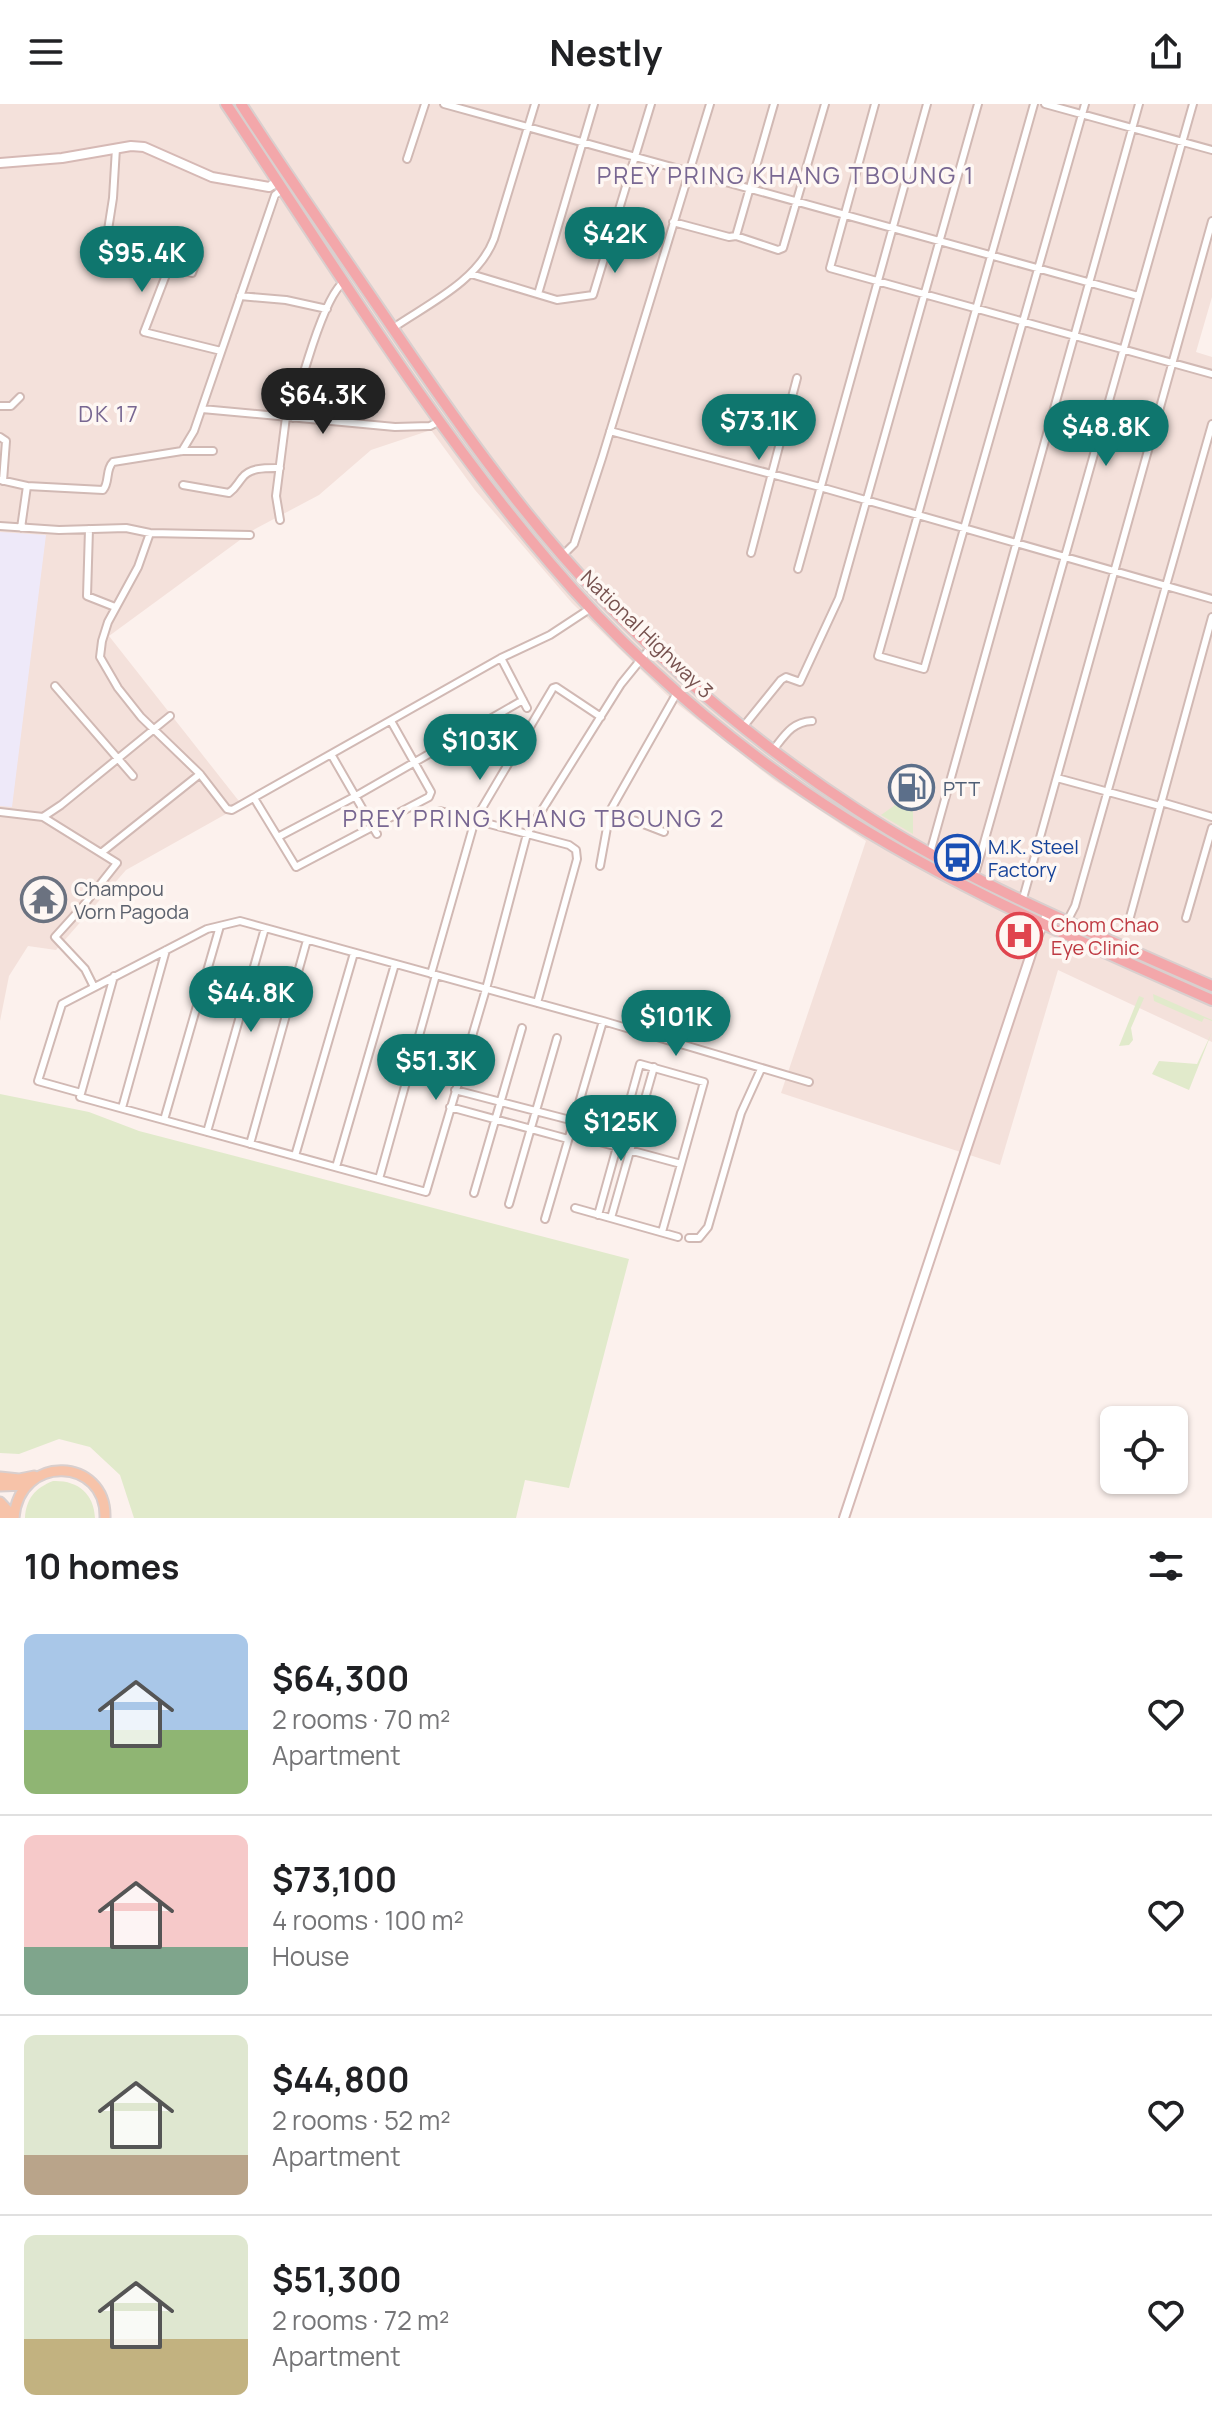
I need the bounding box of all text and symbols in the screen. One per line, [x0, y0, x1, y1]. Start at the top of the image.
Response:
text: Nestly [550, 28, 662, 77]
icon: menu [24, 30, 68, 74]
icon: share [1144, 30, 1188, 74]
district label: PREY PRING KHANG TBOUNG 1 [597, 158, 975, 191]
pin: $42K [568, 207, 662, 275]
text: $42K [583, 215, 647, 251]
pin: $95.4K [77, 226, 207, 294]
text: $95.4K [98, 234, 186, 270]
pin: $64.3K [258, 368, 388, 436]
text: $64.3K [279, 376, 367, 412]
pin: $73.1K [694, 394, 824, 462]
district label: DK 17 [78, 399, 140, 429]
pin: $48.8K [1041, 400, 1171, 468]
text: $73.1K [720, 402, 798, 438]
text: $48.8K [1062, 408, 1150, 444]
street label: National Highway 3 [575, 564, 719, 704]
pin: $103K [424, 714, 536, 782]
text: $103K [442, 722, 518, 758]
fuel station icon: PTT [888, 764, 936, 812]
place label: PTT [943, 775, 980, 802]
district label: PREY PRING KHANG TBOUNG 2 [343, 801, 725, 834]
bus stop icon: M.K. Steel Factory [933, 833, 981, 881]
place label: M.K. Steel Factory [988, 833, 1079, 883]
temple icon: Champou Vorn Pagoda [19, 875, 67, 923]
place label: Champou Vorn Pagoda [74, 875, 189, 925]
place label: Chom Chao Eye Clinic [1051, 911, 1159, 961]
hospital icon: Chom Chao Eye Clinic [996, 912, 1044, 960]
pin: $44.8K [186, 966, 316, 1034]
text: $44.8K [207, 974, 295, 1010]
pin: $101K [620, 990, 732, 1058]
text: $101K [639, 998, 713, 1034]
pin: $51.3K [371, 1034, 501, 1102]
text: $51.3K [395, 1042, 477, 1078]
pin: $125K [565, 1095, 677, 1163]
text: $125K [583, 1103, 659, 1139]
map controls [1100, 1406, 1188, 1494]
button: locate [1100, 1406, 1188, 1494]
text: 10 homes [24, 1543, 180, 1589]
icon: filters [1144, 1544, 1188, 1588]
text: $64,300 [272, 1655, 409, 1701]
icon: home [88, 1666, 184, 1762]
icon: heart [1144, 1692, 1188, 1736]
text: 2 rooms · 70 m² [272, 1701, 450, 1737]
text: Apartment [272, 1737, 401, 1773]
text: $73,100 [272, 1856, 397, 1902]
icon: home [88, 1867, 184, 1963]
icon: heart [1144, 1893, 1188, 1937]
text: 4 rooms · 100 m² [272, 1902, 464, 1938]
text: House [272, 1938, 349, 1974]
text: $44,800 [272, 2056, 410, 2102]
icon: home [88, 2067, 184, 2163]
icon: heart [1144, 2093, 1188, 2137]
text: 2 rooms · 52 m² [272, 2102, 451, 2138]
text: Apartment [272, 2138, 401, 2174]
text: $51,300 [272, 2256, 402, 2302]
icon: home [88, 2267, 184, 2363]
icon: heart [1144, 2293, 1188, 2337]
text: 2 rooms · 72 m² [272, 2302, 449, 2338]
text: Apartment [272, 2338, 401, 2374]

